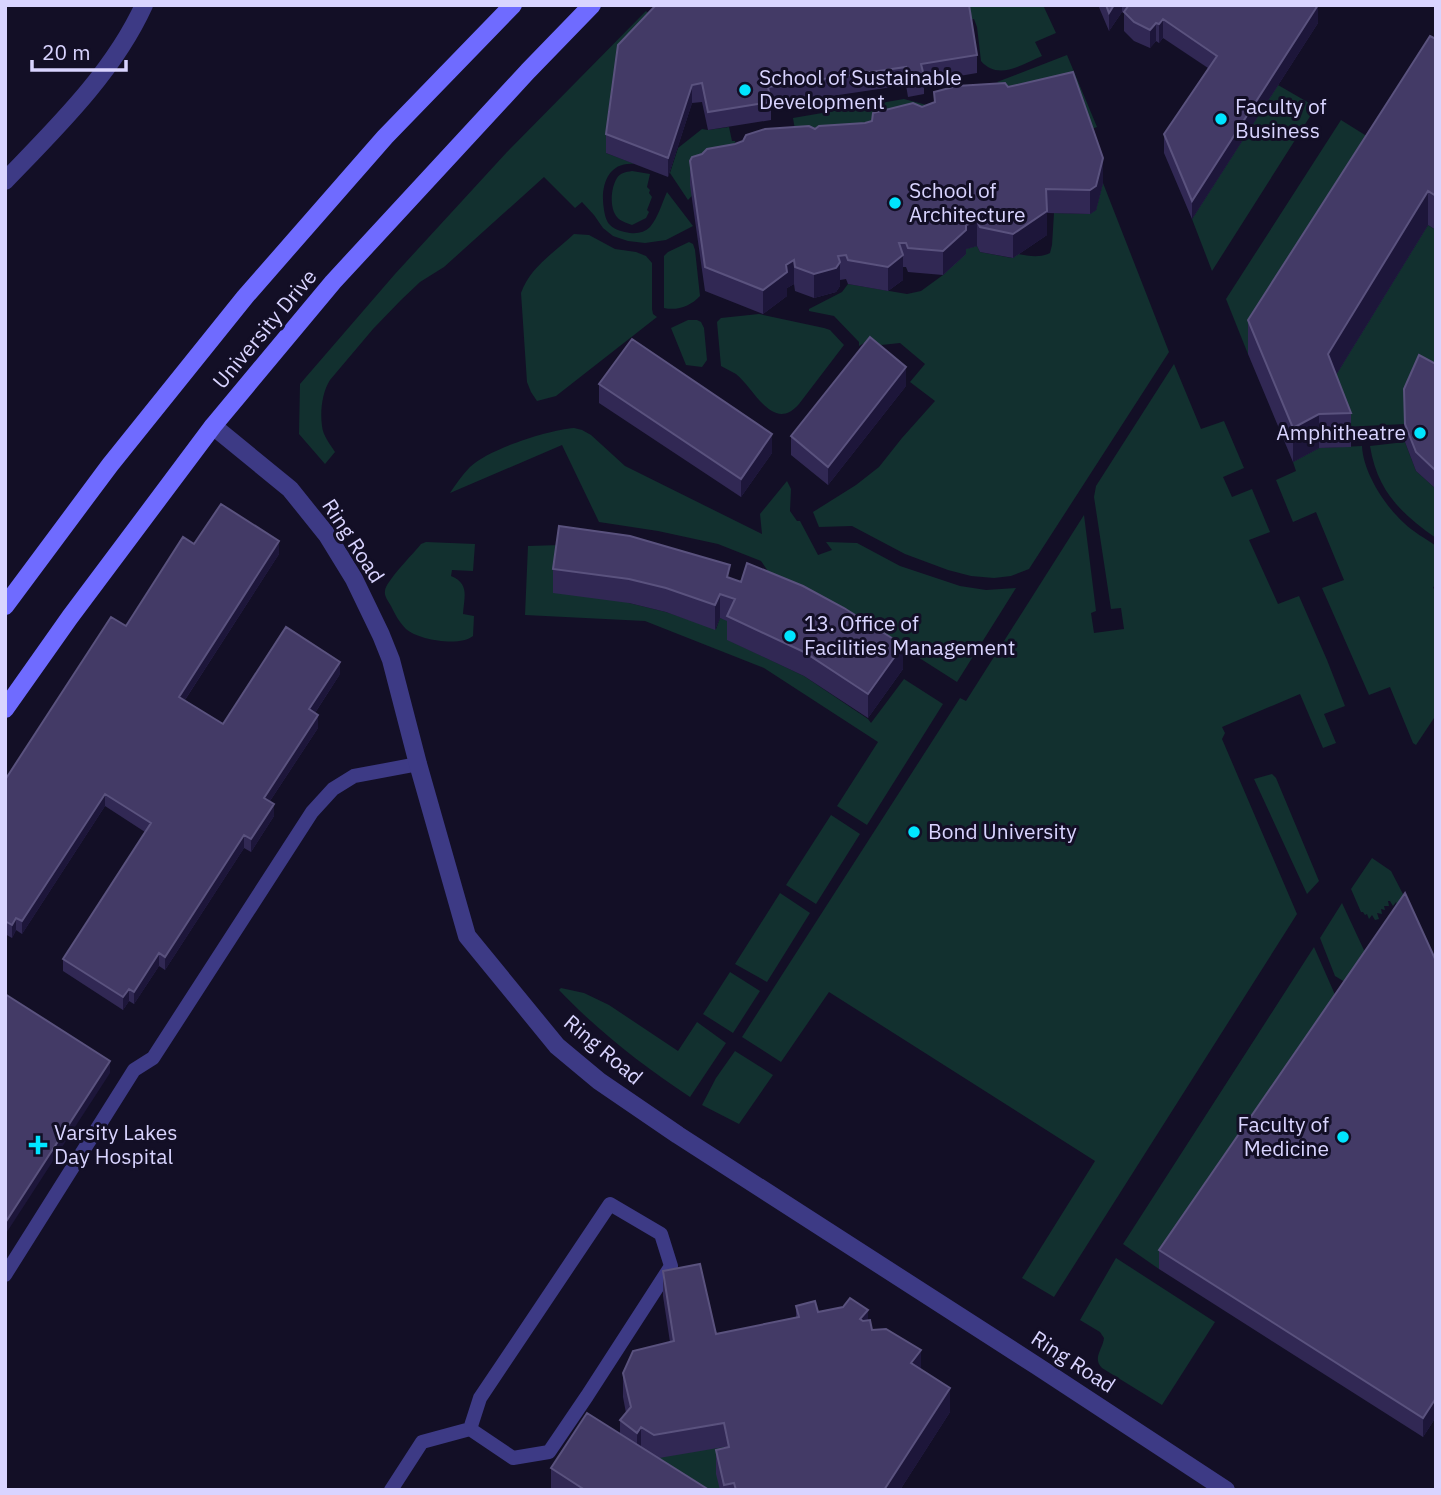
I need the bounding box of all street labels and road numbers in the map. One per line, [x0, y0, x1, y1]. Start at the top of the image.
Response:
street label: University Drive [206, 263, 322, 394]
street label: Ring Road [316, 493, 391, 588]
street label: Ring Road [558, 1008, 649, 1090]
street label: Ring Road [1026, 1324, 1121, 1399]

